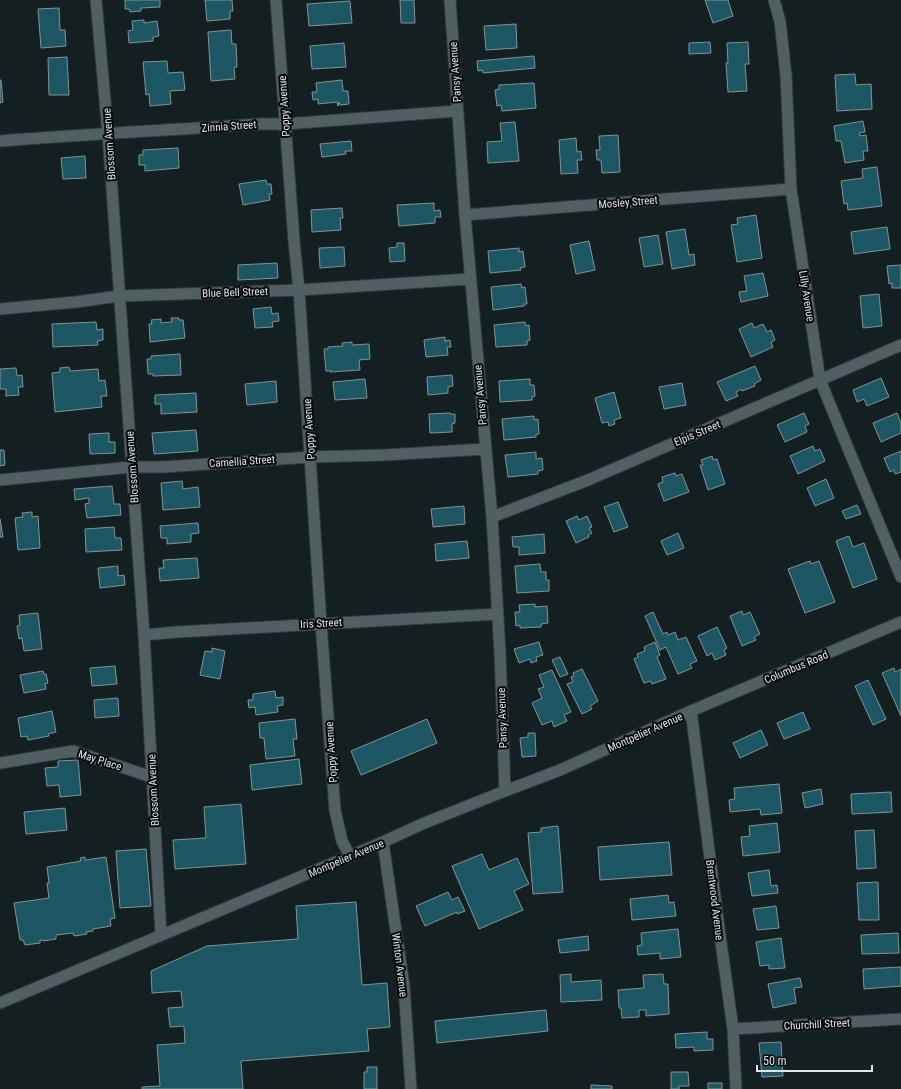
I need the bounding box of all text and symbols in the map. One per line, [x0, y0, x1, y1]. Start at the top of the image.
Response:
street label: Pansy Avenue [447, 41, 464, 103]
street label: Poppy Avenue [276, 75, 293, 137]
street label: Blossom Avenue [101, 108, 118, 180]
street label: Zinnia Street [201, 118, 257, 135]
street label: Mosley Street [598, 193, 658, 212]
street label: Lilly Avenue [796, 270, 817, 323]
street label: Blue Bell Street [202, 285, 268, 300]
street label: Pansy Avenue [471, 364, 490, 426]
street label: Poppy Avenue [301, 398, 318, 460]
street label: Elpis Street [672, 418, 722, 449]
street label: Blossom Avenue [124, 431, 141, 503]
street label: Camellia Street [209, 453, 275, 470]
street label: Iris Street [300, 616, 342, 631]
street label: Columbus Road [762, 648, 830, 687]
street label: Pansy Avenue [495, 688, 510, 748]
street label: Montpelier Avenue [606, 710, 685, 755]
street label: Poppy Avenue [323, 721, 340, 783]
street label: May Place [77, 747, 123, 774]
street label: Blossom Avenue [145, 754, 162, 826]
street label: Montpelier Avenue [306, 837, 386, 880]
street label: Brentwood Avenue [703, 859, 726, 941]
street label: Winton Avenue [389, 932, 410, 998]
street label: Churchill Street [784, 1016, 851, 1033]
scale bar [757, 1047, 872, 1073]
text: 50 m [763, 1054, 787, 1068]

